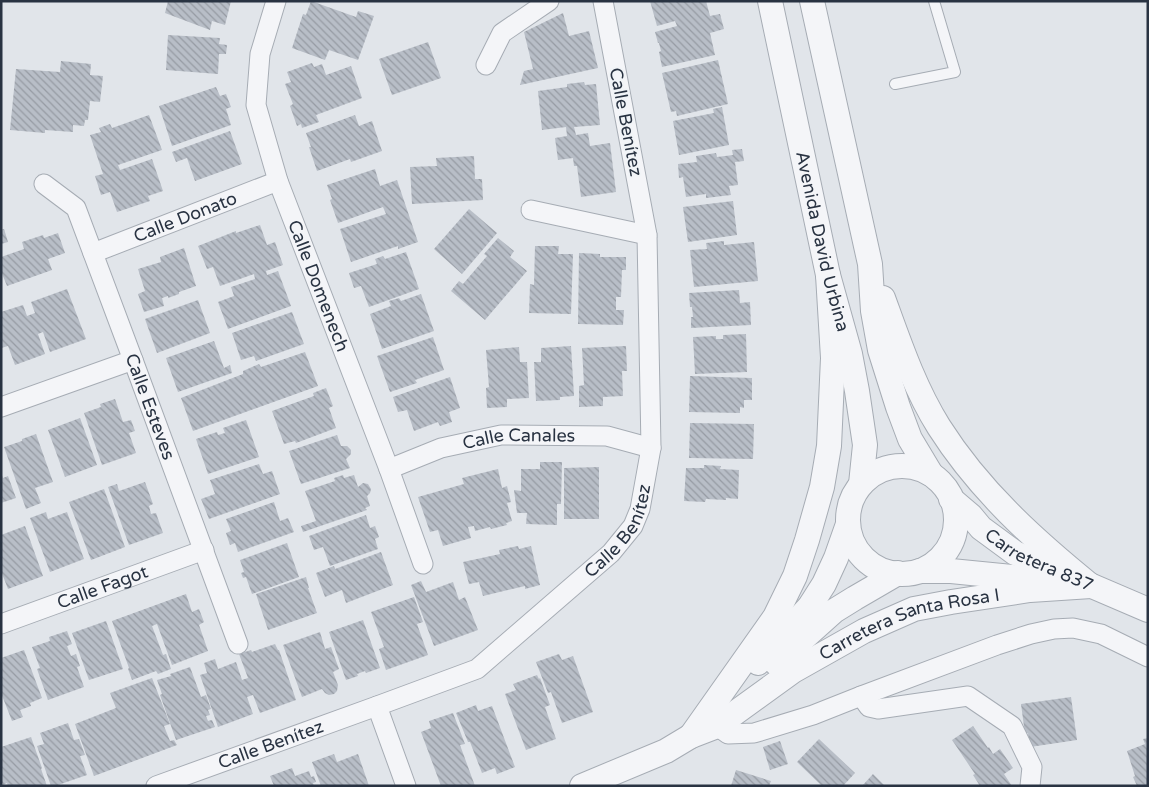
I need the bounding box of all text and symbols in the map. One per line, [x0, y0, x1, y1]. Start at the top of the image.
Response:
street label: Calle Benítez [605, 66, 647, 178]
street label: Avenida David Urbina [791, 149, 854, 334]
street label: Calle Donato [130, 187, 240, 247]
street label: Calle Domenech [283, 217, 354, 355]
street label: Calle Esteves [121, 350, 180, 463]
street label: Calle Canales [460, 424, 575, 454]
street label: Calle Benítez [580, 482, 655, 582]
street label: Carretera 837 [981, 524, 1097, 596]
street label: Calle Fagot [54, 560, 151, 614]
street label: Carretera Santa Rosa I [815, 584, 1001, 665]
street label: Calle Benítez [215, 715, 326, 774]

